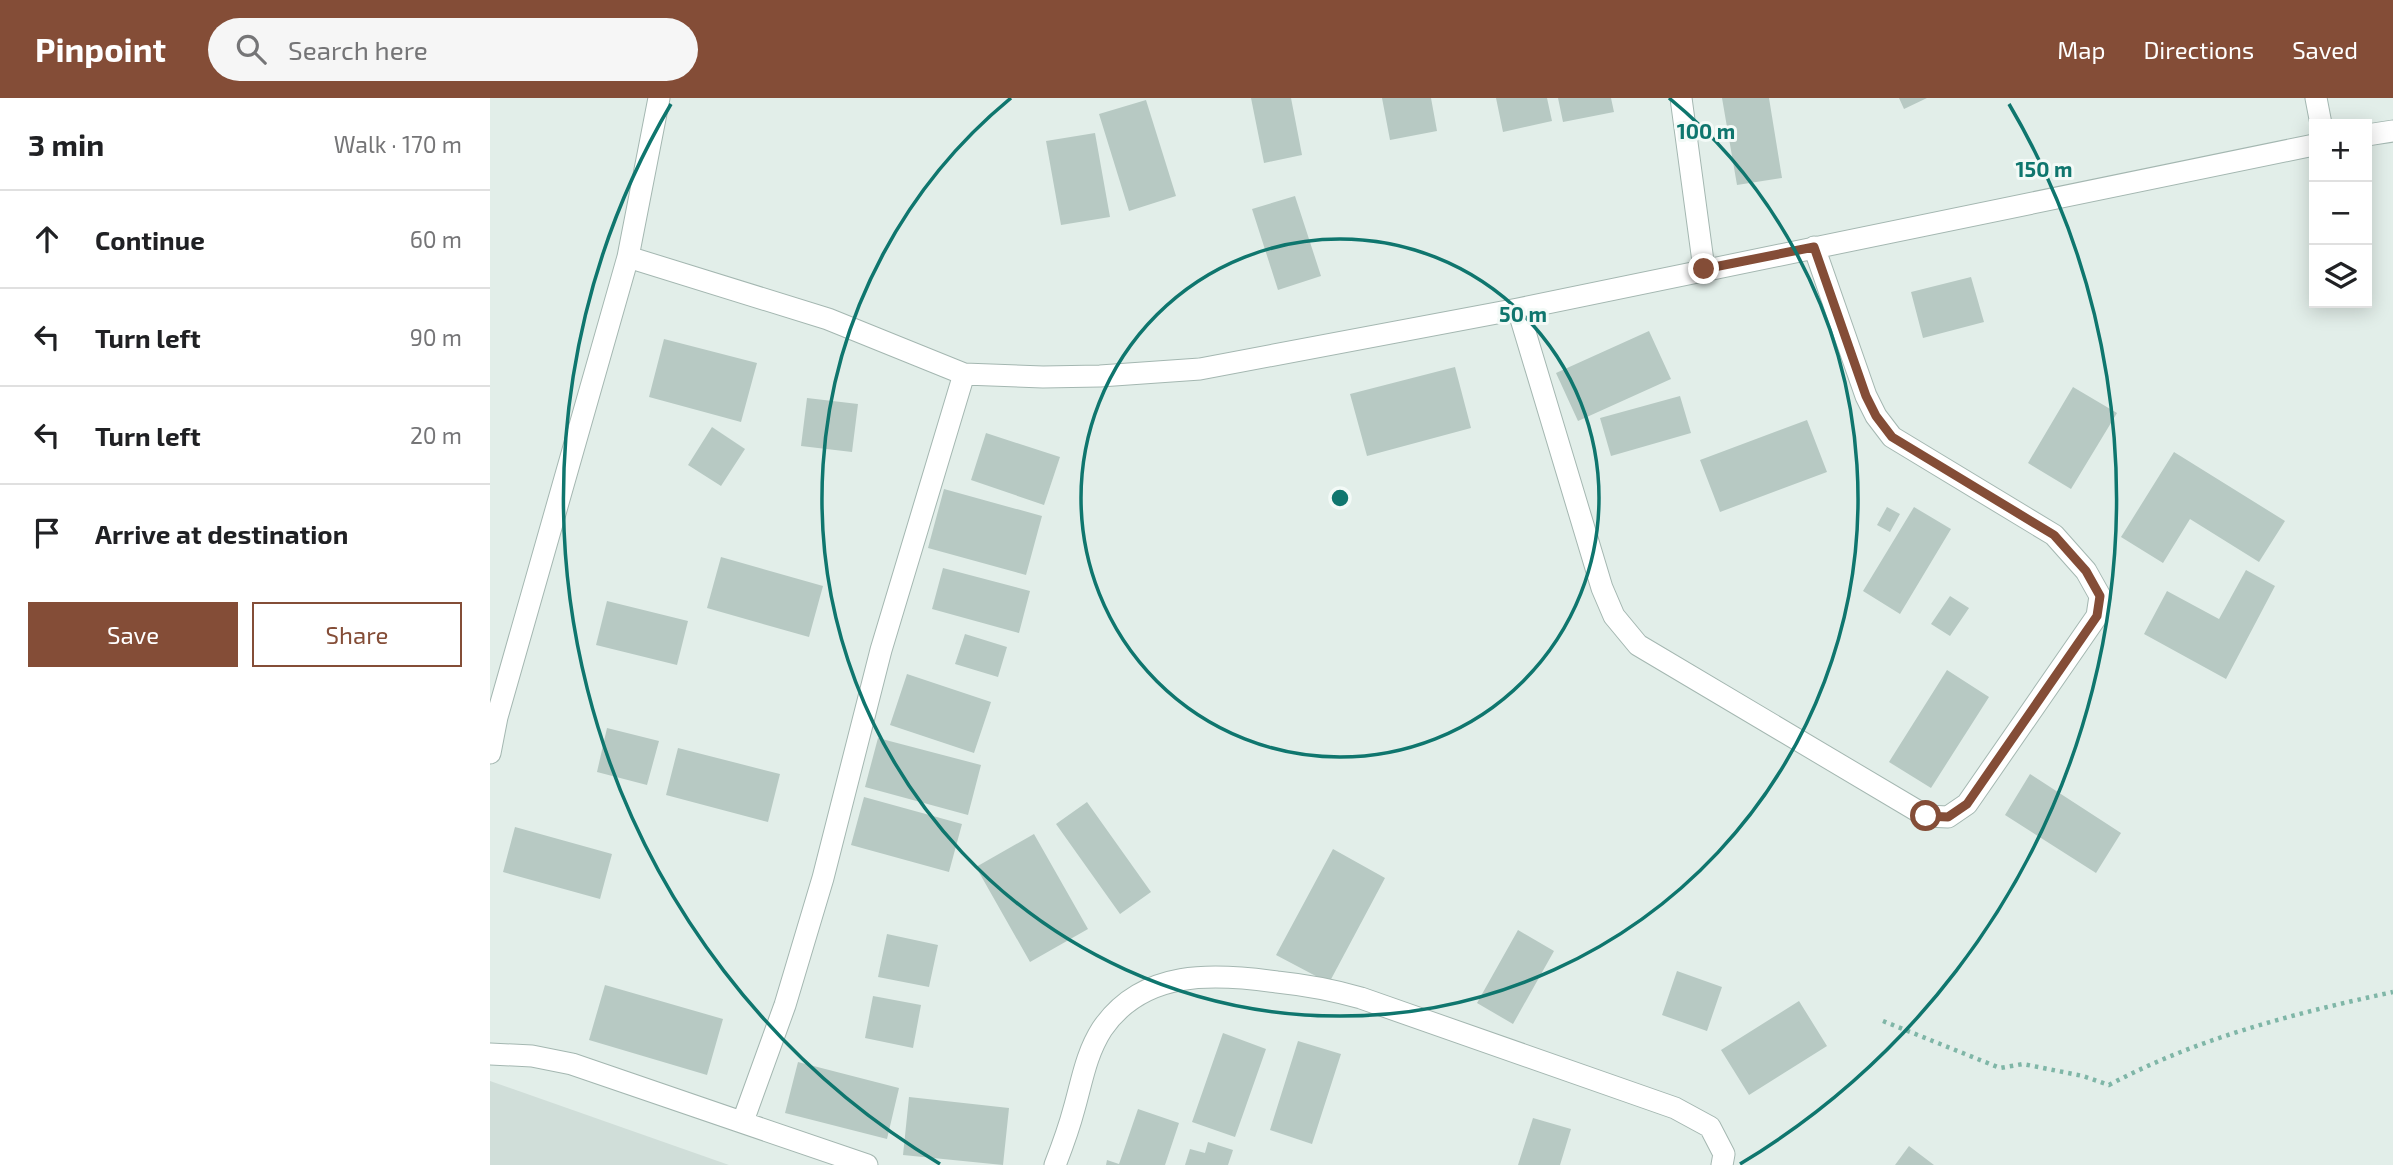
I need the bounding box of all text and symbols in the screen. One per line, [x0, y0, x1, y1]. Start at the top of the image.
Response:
search box [208, 18, 698, 81]
text: Pinpoint [35, 29, 166, 69]
icon: search [232, 30, 270, 68]
text: Search here [288, 34, 428, 65]
text: Map [2057, 35, 2105, 64]
text: Directions [2143, 35, 2254, 64]
text: Saved [2292, 35, 2358, 64]
text: 100 m [1677, 118, 1735, 143]
map controls [2309, 119, 2372, 308]
button: + [2309, 119, 2372, 182]
text: 3 min [28, 126, 104, 162]
text: Walk · 170 m [334, 130, 462, 158]
text: 150 m [2016, 156, 2072, 181]
button: − [2309, 182, 2372, 245]
icon: ahead [28, 220, 66, 258]
text: Continue [95, 224, 205, 255]
text: 60 m [410, 225, 462, 253]
button: layers [2309, 245, 2372, 308]
route end [1688, 253, 1719, 284]
text: 50 m [1499, 301, 1547, 326]
icon: left [28, 318, 66, 356]
text: Turn left [95, 322, 201, 353]
text: 90 m [410, 323, 462, 351]
icon: left [28, 416, 66, 454]
text: Turn left [95, 420, 201, 451]
text: 20 m [410, 421, 462, 449]
centre of rings [1328, 486, 1352, 510]
icon: arrive [28, 514, 66, 552]
text: Arrive at destination [95, 518, 348, 549]
button: Save [28, 602, 238, 667]
button: Share [252, 602, 462, 667]
route start [1910, 800, 1941, 831]

